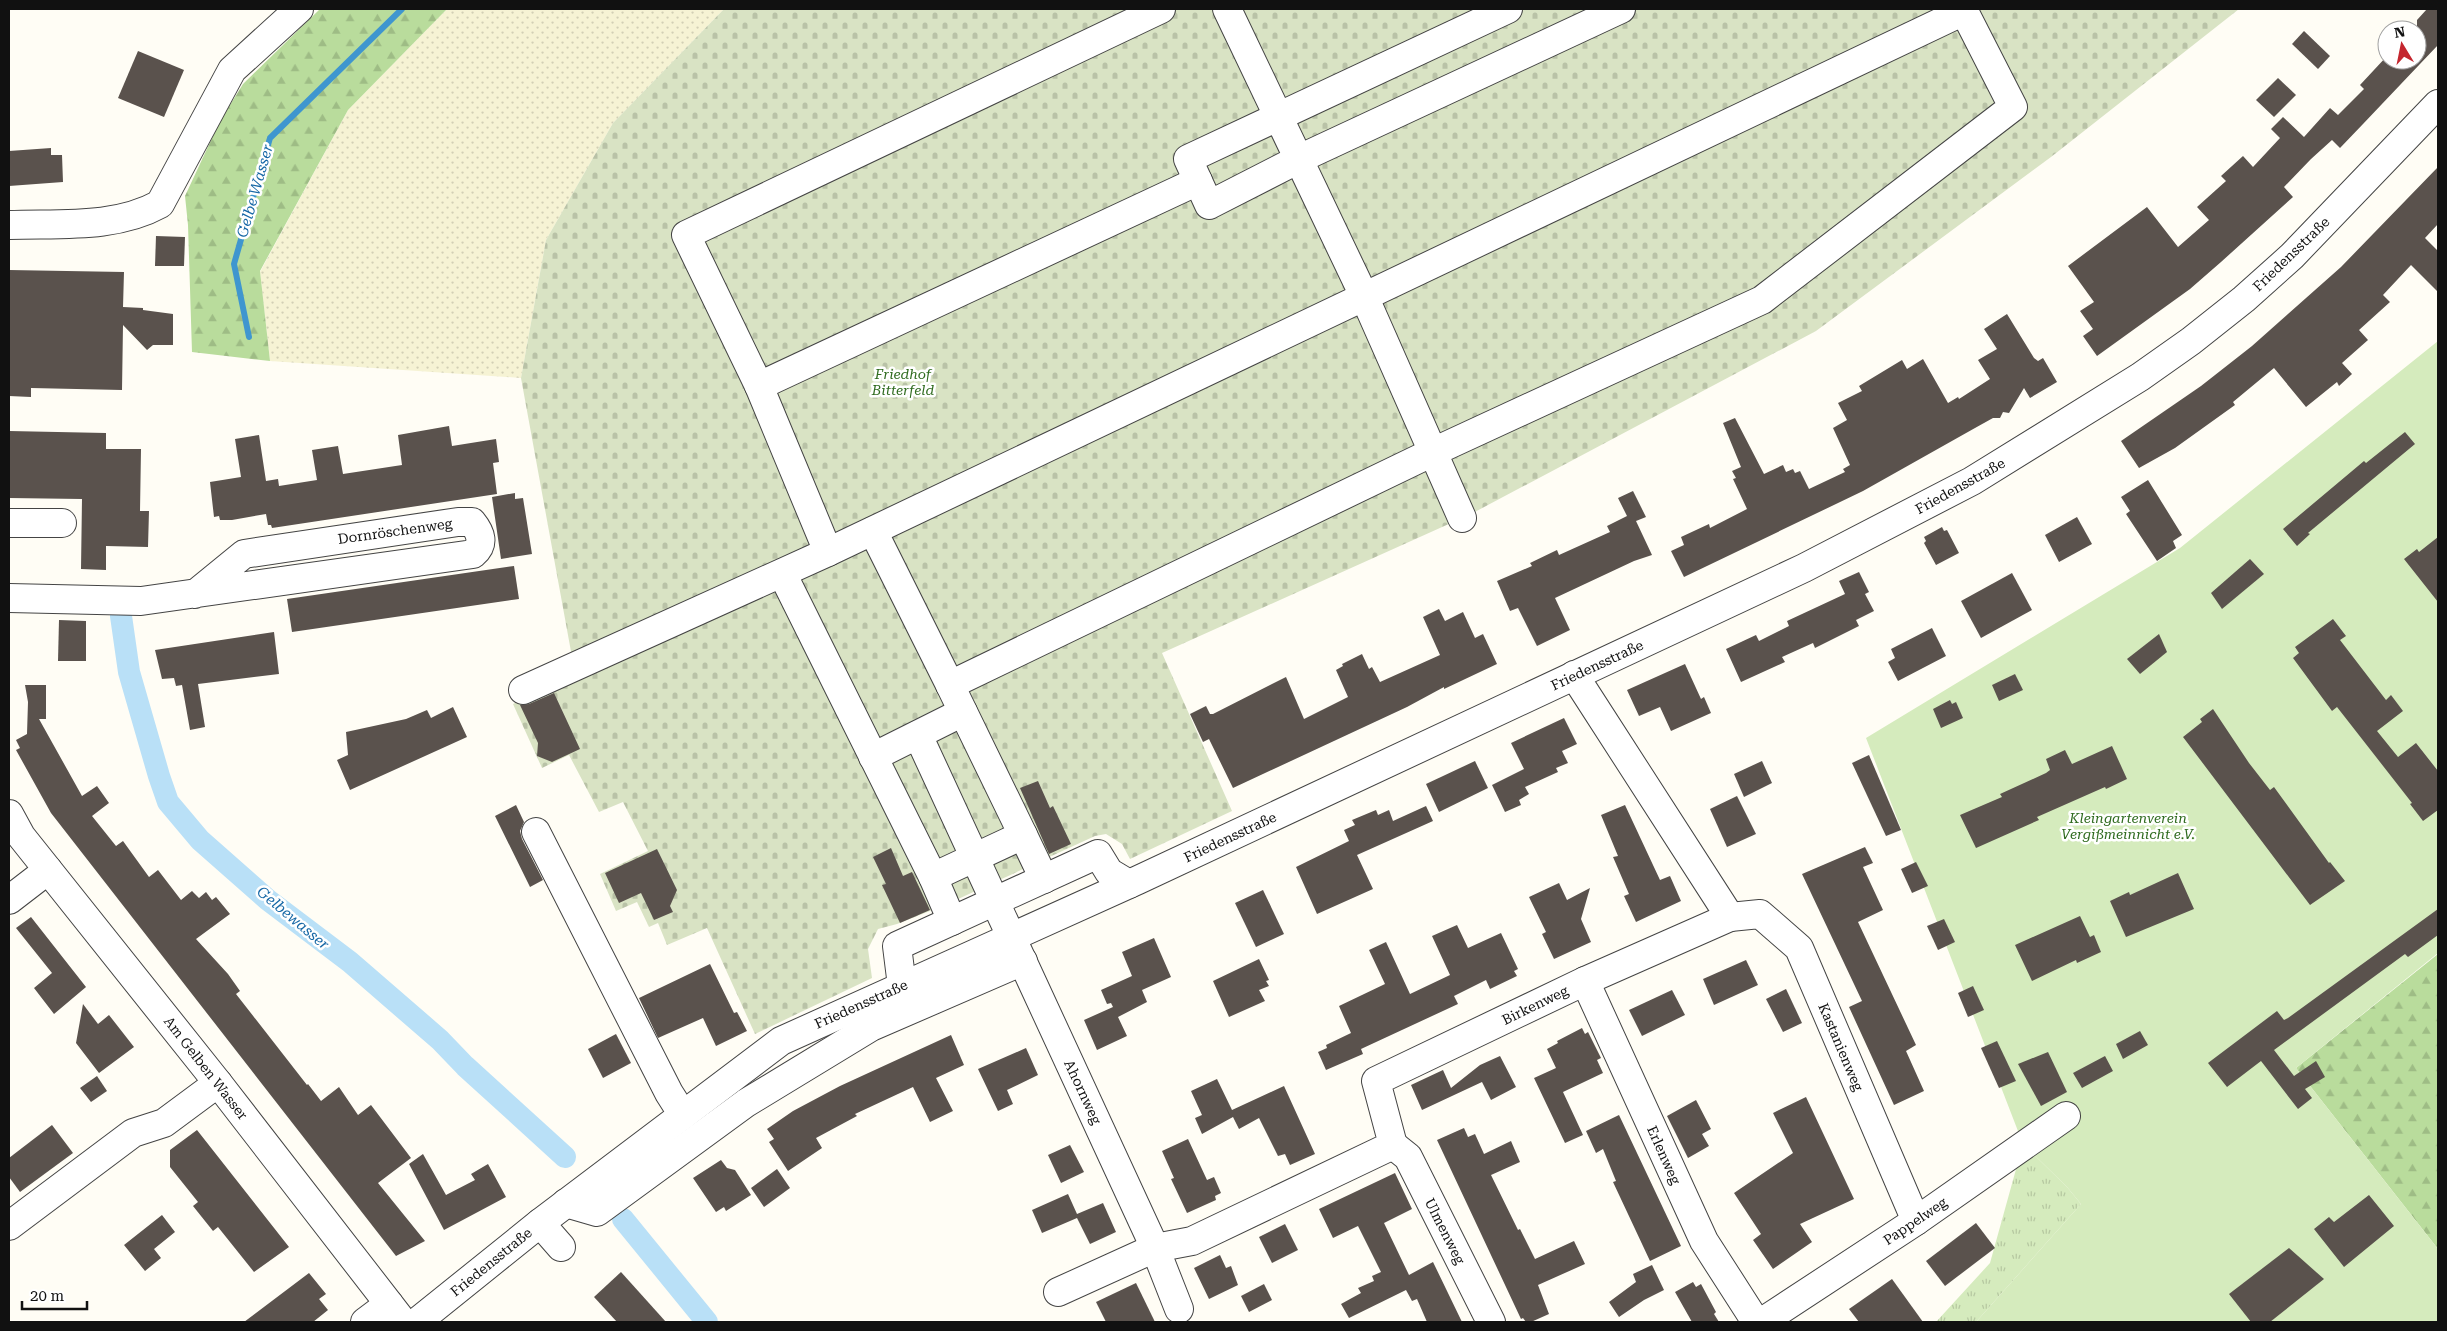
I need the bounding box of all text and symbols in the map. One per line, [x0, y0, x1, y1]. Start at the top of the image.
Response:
north arrow [2377, 20, 2427, 70]
text: N [2393, 23, 2407, 41]
water label: Gelbe Wasser [233, 142, 277, 240]
street label: Friedensstraße [2249, 213, 2333, 294]
park label: Friedhof Bitterfeld [871, 366, 934, 398]
street label: Friedensstraße [1912, 455, 2008, 517]
street label: Dornröschenweg [337, 515, 453, 547]
street label: Friedensstraße [1548, 636, 1646, 693]
street label: Friedensstraße [1181, 808, 1279, 865]
park label: Kleingartenverein Vergißmeinnicht e.V. [2061, 810, 2195, 842]
water label: Gelbewasser [253, 883, 333, 954]
street label: Friedensstraße [812, 976, 910, 1032]
street label: Birkenweg [1499, 982, 1571, 1028]
street label: Kastanienweg [1815, 1001, 1867, 1093]
street label: Am Gelben Wasser [161, 1013, 251, 1123]
street label: Ahornweg [1061, 1057, 1105, 1127]
street label: Erlenweg [1644, 1123, 1684, 1187]
street label: Pappelweg [1880, 1194, 1950, 1248]
street label: Ulmenweg [1422, 1195, 1468, 1267]
street label: Friedensstraße [447, 1224, 535, 1300]
scale bar [22, 1278, 88, 1310]
text: 20 m [30, 1287, 65, 1305]

